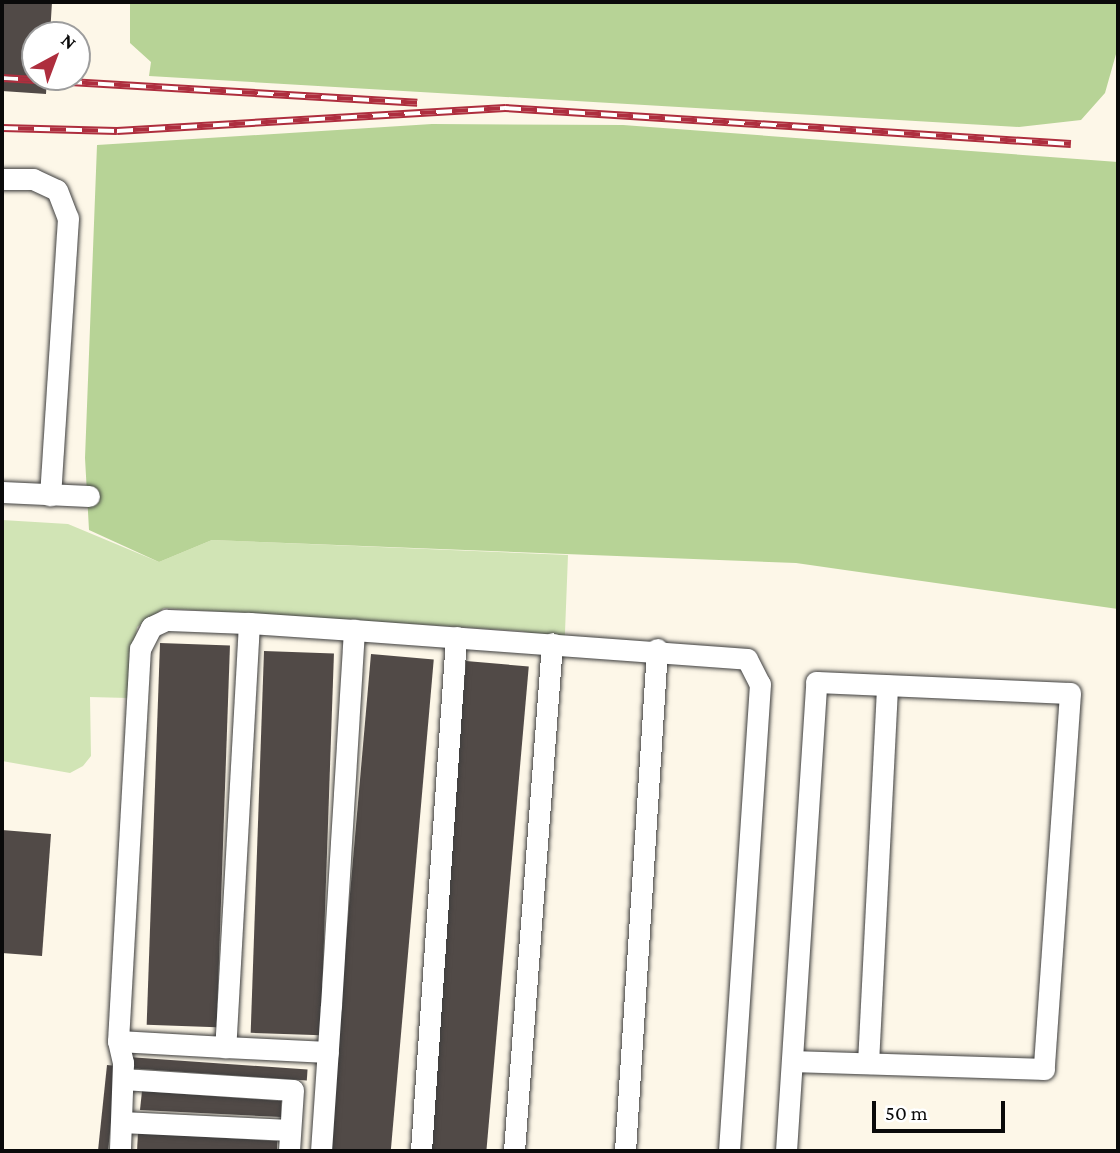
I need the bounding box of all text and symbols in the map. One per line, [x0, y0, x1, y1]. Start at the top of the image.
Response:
north arrow [21, 21, 91, 91]
text: N [57, 29, 81, 53]
scale bar [875, 1086, 1008, 1130]
text: 50 m [885, 1101, 928, 1125]

